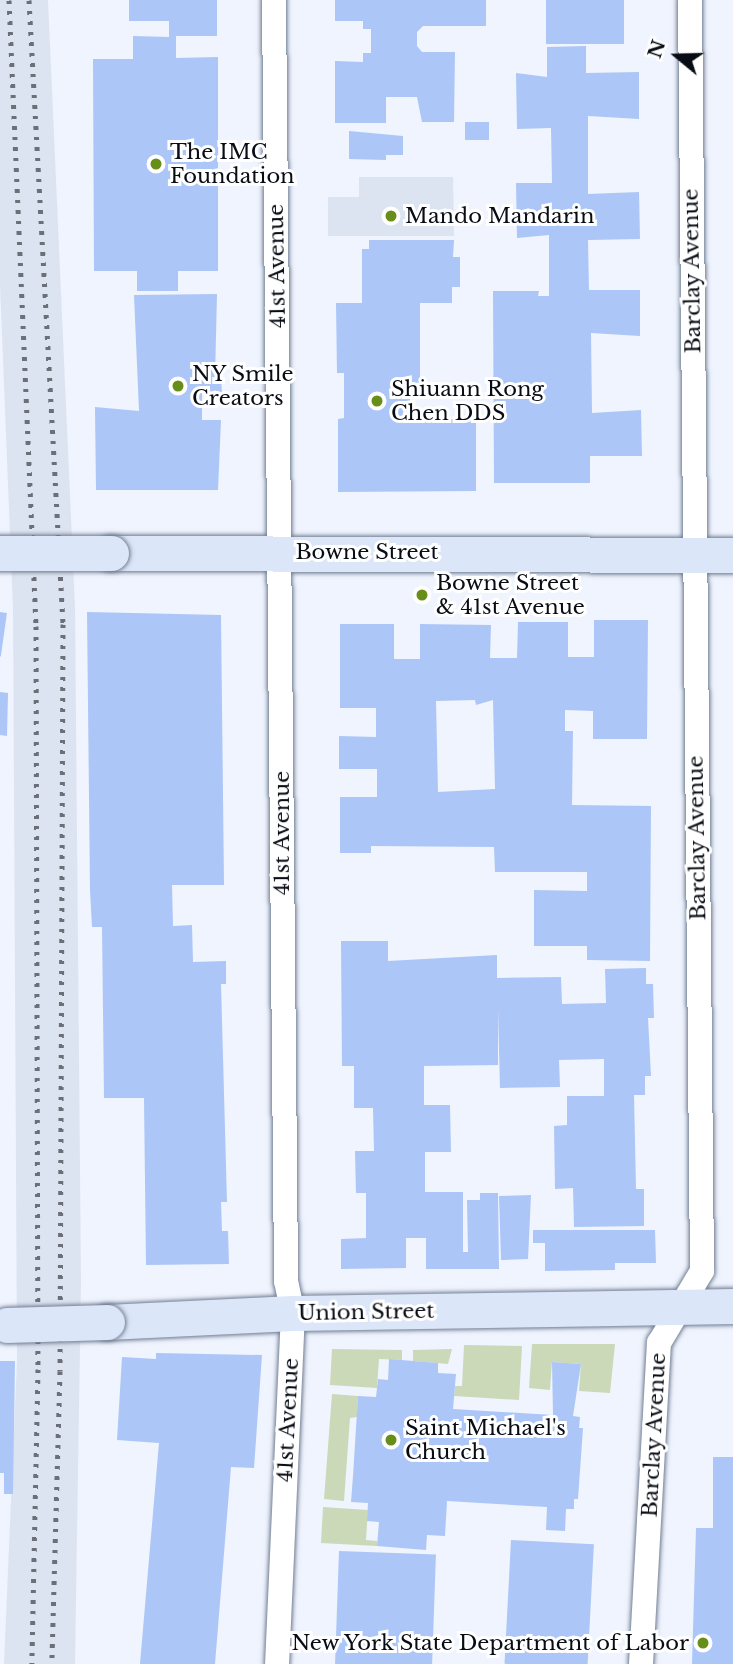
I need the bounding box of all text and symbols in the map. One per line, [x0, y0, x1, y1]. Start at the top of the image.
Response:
north arrow [642, 21, 712, 91]
text: N [643, 37, 670, 61]
place label: The IMC Foundation [170, 139, 295, 189]
marker: The IMC Foundation [148, 156, 164, 172]
street label: Barclay Avenue [678, 188, 706, 354]
street label: 41st Avenue [263, 203, 291, 329]
place label: Mando Mandarin [405, 203, 594, 229]
marker: Mando Mandarin [383, 208, 399, 224]
place label: NY Smile Creators [192, 361, 294, 411]
place label: Shiuann Rong Chen DDS [391, 376, 544, 426]
marker: NY Smile Creators [170, 378, 186, 394]
marker: Shiuann Rong Chen DDS [369, 393, 385, 409]
street label: Bowne Street [295, 539, 439, 565]
place label: Bowne Street & 41st Avenue [436, 570, 586, 620]
marker: Bowne Street & 41st Avenue [414, 587, 430, 603]
street label: Barclay Avenue [683, 755, 711, 921]
street label: 41st Avenue [269, 770, 295, 896]
street label: Union Street [298, 1298, 434, 1326]
street label: Barclay Avenue [637, 1351, 671, 1519]
street label: 41st Avenue [272, 1357, 304, 1483]
place label: Saint Michael's Church [405, 1415, 566, 1465]
marker: Saint Michael's Church [383, 1432, 399, 1448]
place label: New York State Department of Labor [290, 1630, 689, 1656]
marker: New York State Department of Labor [695, 1635, 711, 1651]

